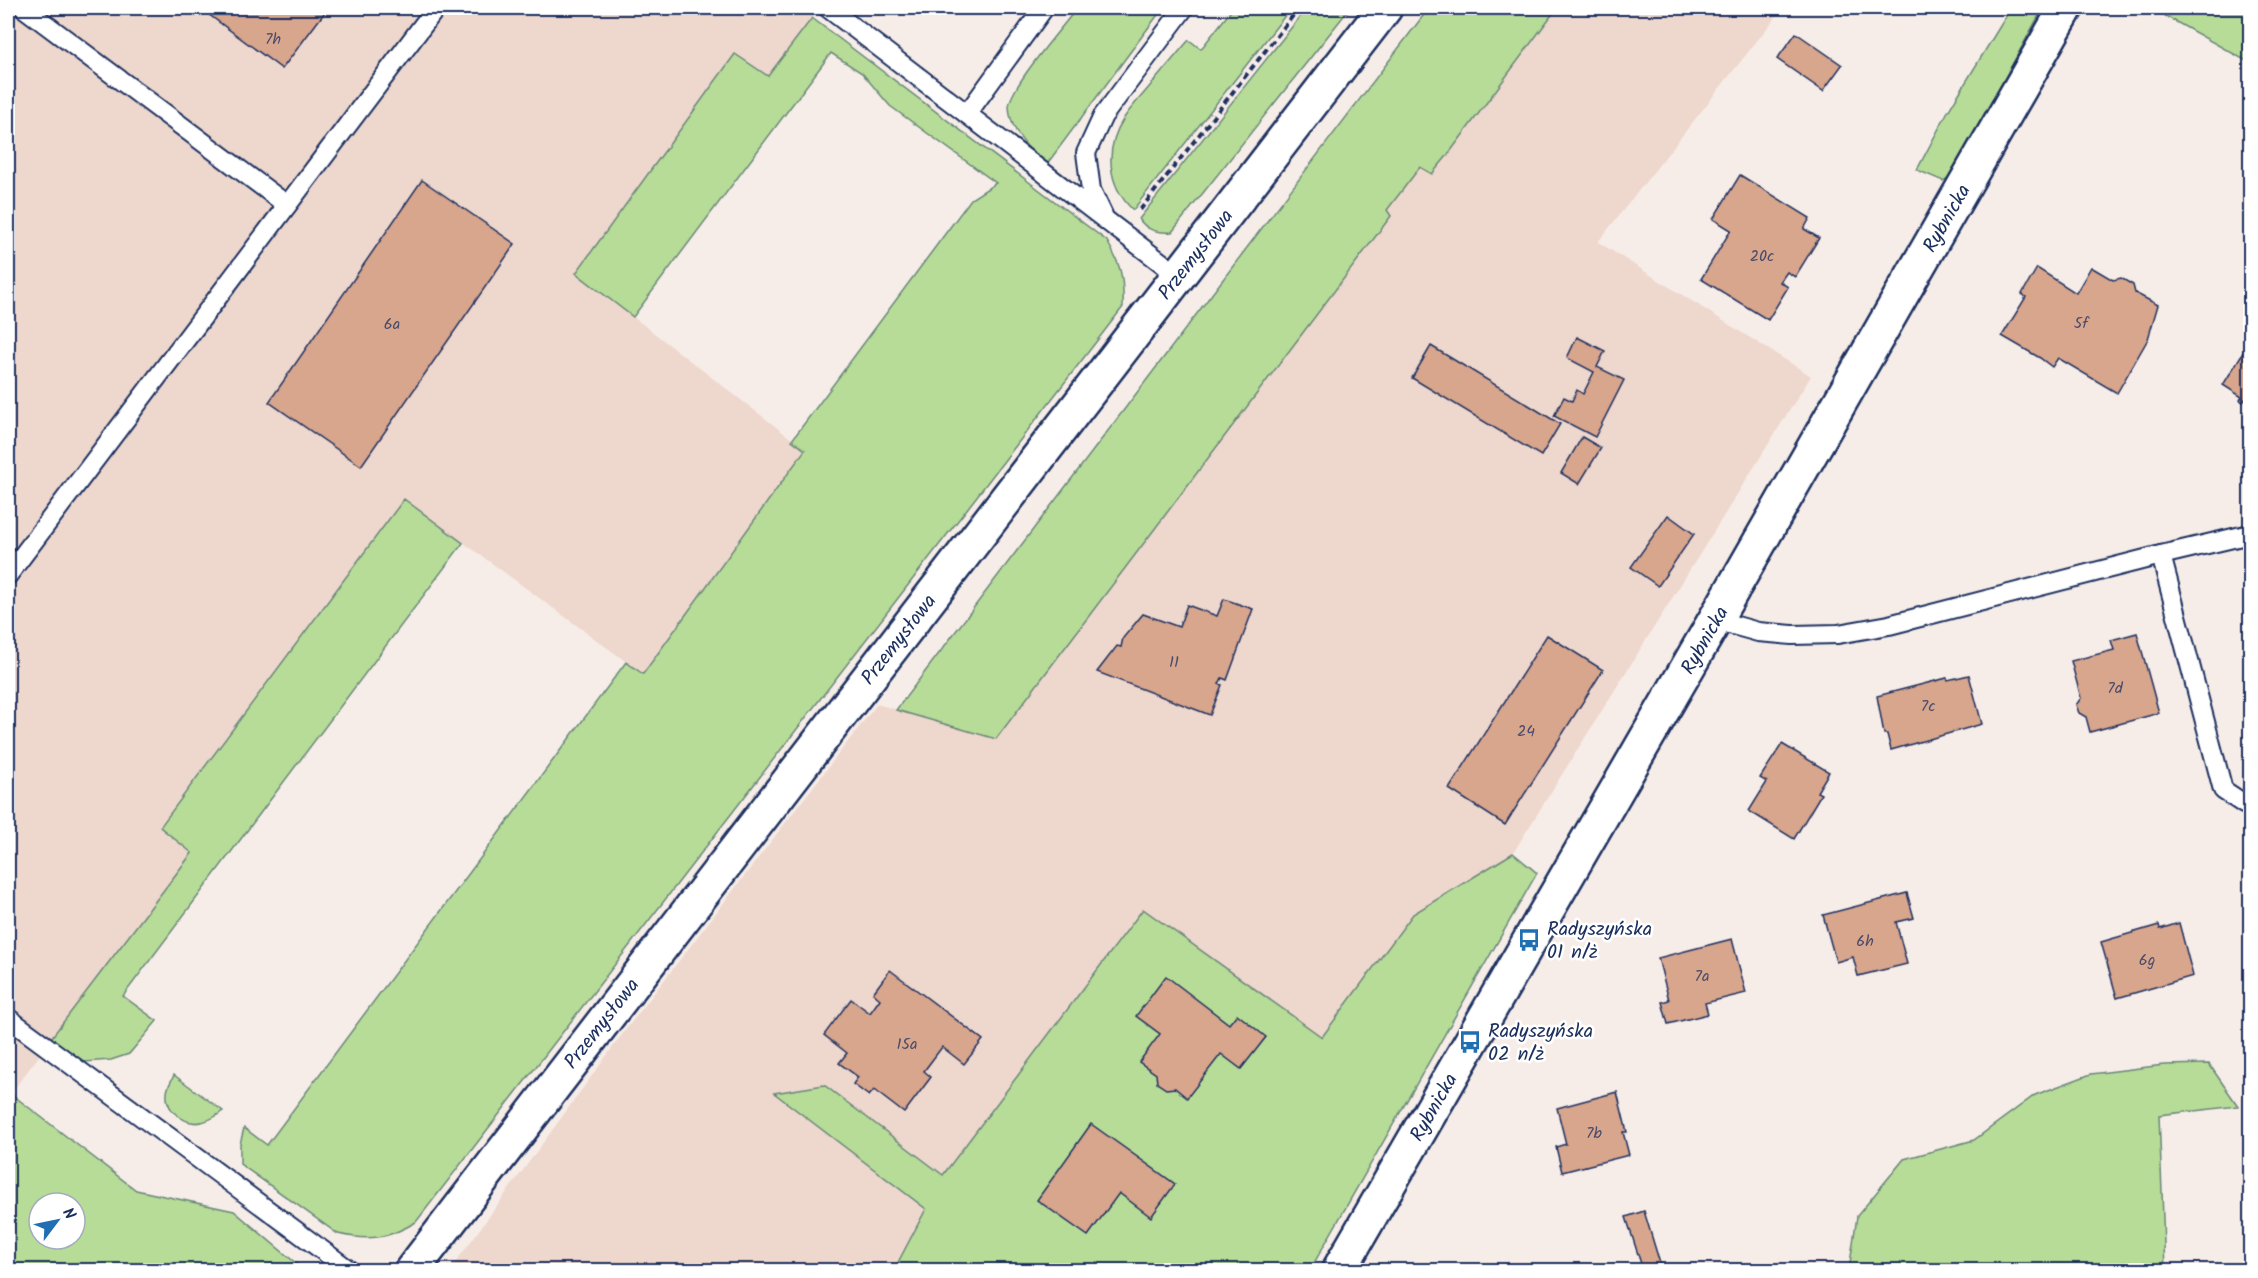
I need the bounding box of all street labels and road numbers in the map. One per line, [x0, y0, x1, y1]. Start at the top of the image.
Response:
street label: Rybnicka [1915, 179, 1980, 259]
street label: Przemysłowa [1151, 203, 1243, 308]
street label: Przemysłowa [854, 588, 946, 693]
street label: Rybnicka [1673, 601, 1738, 681]
street label: Przemysłowa [557, 972, 649, 1077]
street label: Rybnicka [1402, 1068, 1467, 1148]

